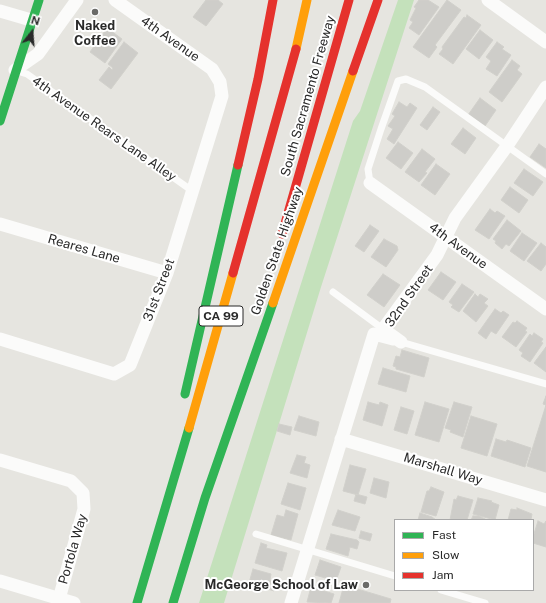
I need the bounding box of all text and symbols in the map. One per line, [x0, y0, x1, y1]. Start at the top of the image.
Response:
marker: Naked Coffee [90, 7, 100, 17]
north arrow [12, 12, 52, 52]
street label: 4th Avenue [137, 13, 203, 65]
text: N [30, 14, 41, 28]
street label: South Sacramento Freeway [278, 14, 338, 178]
place label: Naked Coffee [74, 18, 116, 49]
street label: 4th Avenue Rears Lane Alley [29, 73, 179, 185]
street label: Golden State Highway [248, 185, 306, 317]
street label: 4th Avenue [426, 220, 490, 272]
street label: Reares Lane [46, 231, 122, 267]
street label: 31st Street [140, 256, 178, 324]
street label: 32nd Street [382, 262, 436, 330]
road number: CA 99 [199, 306, 243, 326]
street label: Marshall Way [402, 450, 484, 488]
street label: Portola Way [55, 512, 91, 586]
legend [394, 519, 534, 591]
text: Fast [432, 528, 456, 542]
text: Slow [432, 548, 459, 562]
text: Jam [432, 568, 454, 582]
place label: McGeorge School of Law [205, 577, 358, 593]
marker: McGeorge School of Law [361, 580, 371, 590]

